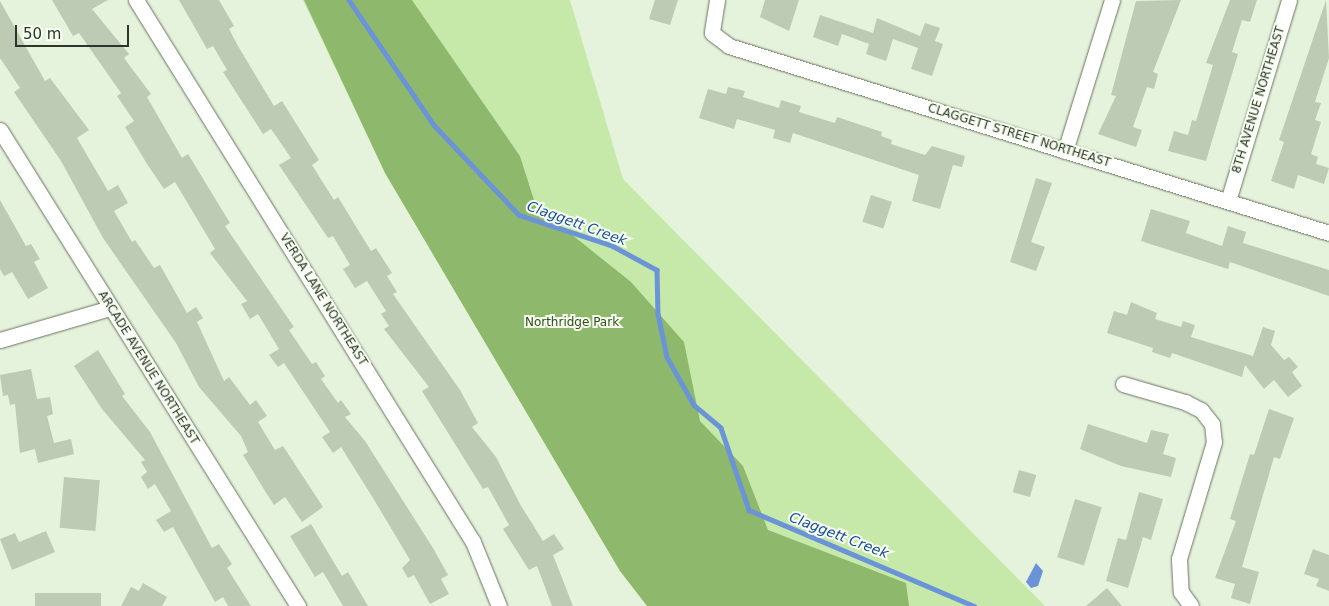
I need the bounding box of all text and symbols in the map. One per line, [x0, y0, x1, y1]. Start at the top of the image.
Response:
scale bar [18, 15, 131, 47]
text: 50 m [23, 25, 61, 43]
street label: 8TH AVENUE NORTHEAST [1230, 25, 1288, 175]
street label: CLAGGETT STREET NORTHEAST [926, 101, 1112, 171]
water label: Claggett Creek [525, 197, 629, 249]
street label: VERDA LANE NORTHEAST [276, 231, 370, 369]
street label: ARCADE AVENUE NORTHEAST [95, 288, 201, 448]
park label: Northridge Park [525, 316, 619, 330]
water label: Claggett Creek [787, 508, 891, 562]

